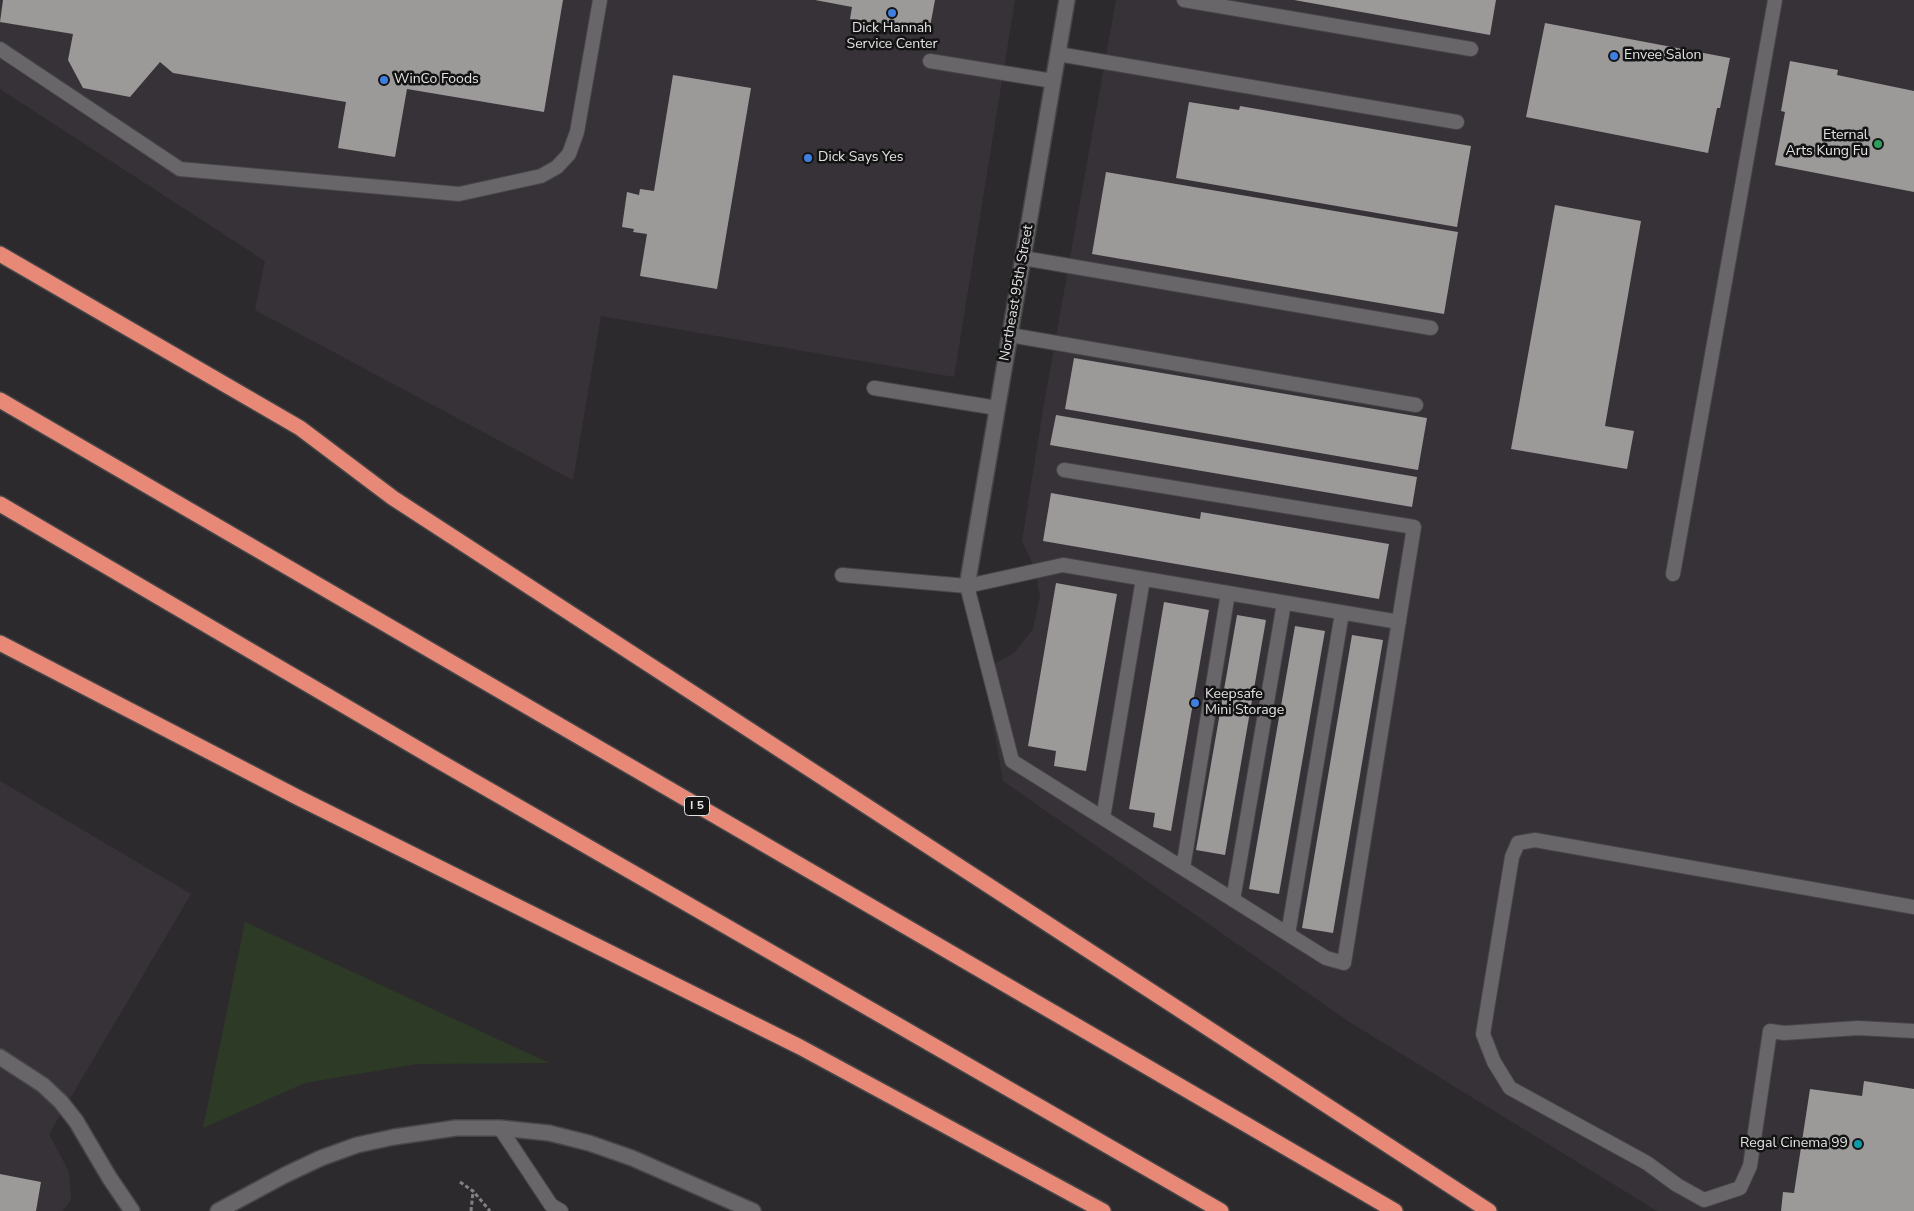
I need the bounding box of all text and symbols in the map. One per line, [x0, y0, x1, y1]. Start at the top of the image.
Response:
marker: Dick Hannah Service Center [886, 7, 898, 19]
place label: Dick Hannah Service Center [847, 21, 937, 54]
place label: Envee Salon [1624, 48, 1701, 64]
marker: Envee Salon [1608, 50, 1620, 62]
place label: WinCo Foods [394, 72, 479, 88]
marker: WinCo Foods [378, 74, 390, 86]
place label: Eternal Arts Kung Fu [1786, 128, 1868, 160]
marker: Eternal Arts Kung Fu [1872, 138, 1884, 150]
place label: Dick Says Yes [818, 150, 903, 166]
marker: Dick Says Yes [802, 152, 814, 164]
street label: Northeast 95th Street [997, 224, 1037, 362]
place label: Keepsafe Mini Storage [1205, 687, 1284, 720]
marker: Keepsafe Mini Storage [1189, 697, 1201, 709]
road number: I 5 [684, 796, 710, 816]
place label: Regal Cinema 99 [1740, 1136, 1848, 1152]
marker: Regal Cinema 99 [1852, 1138, 1864, 1150]

